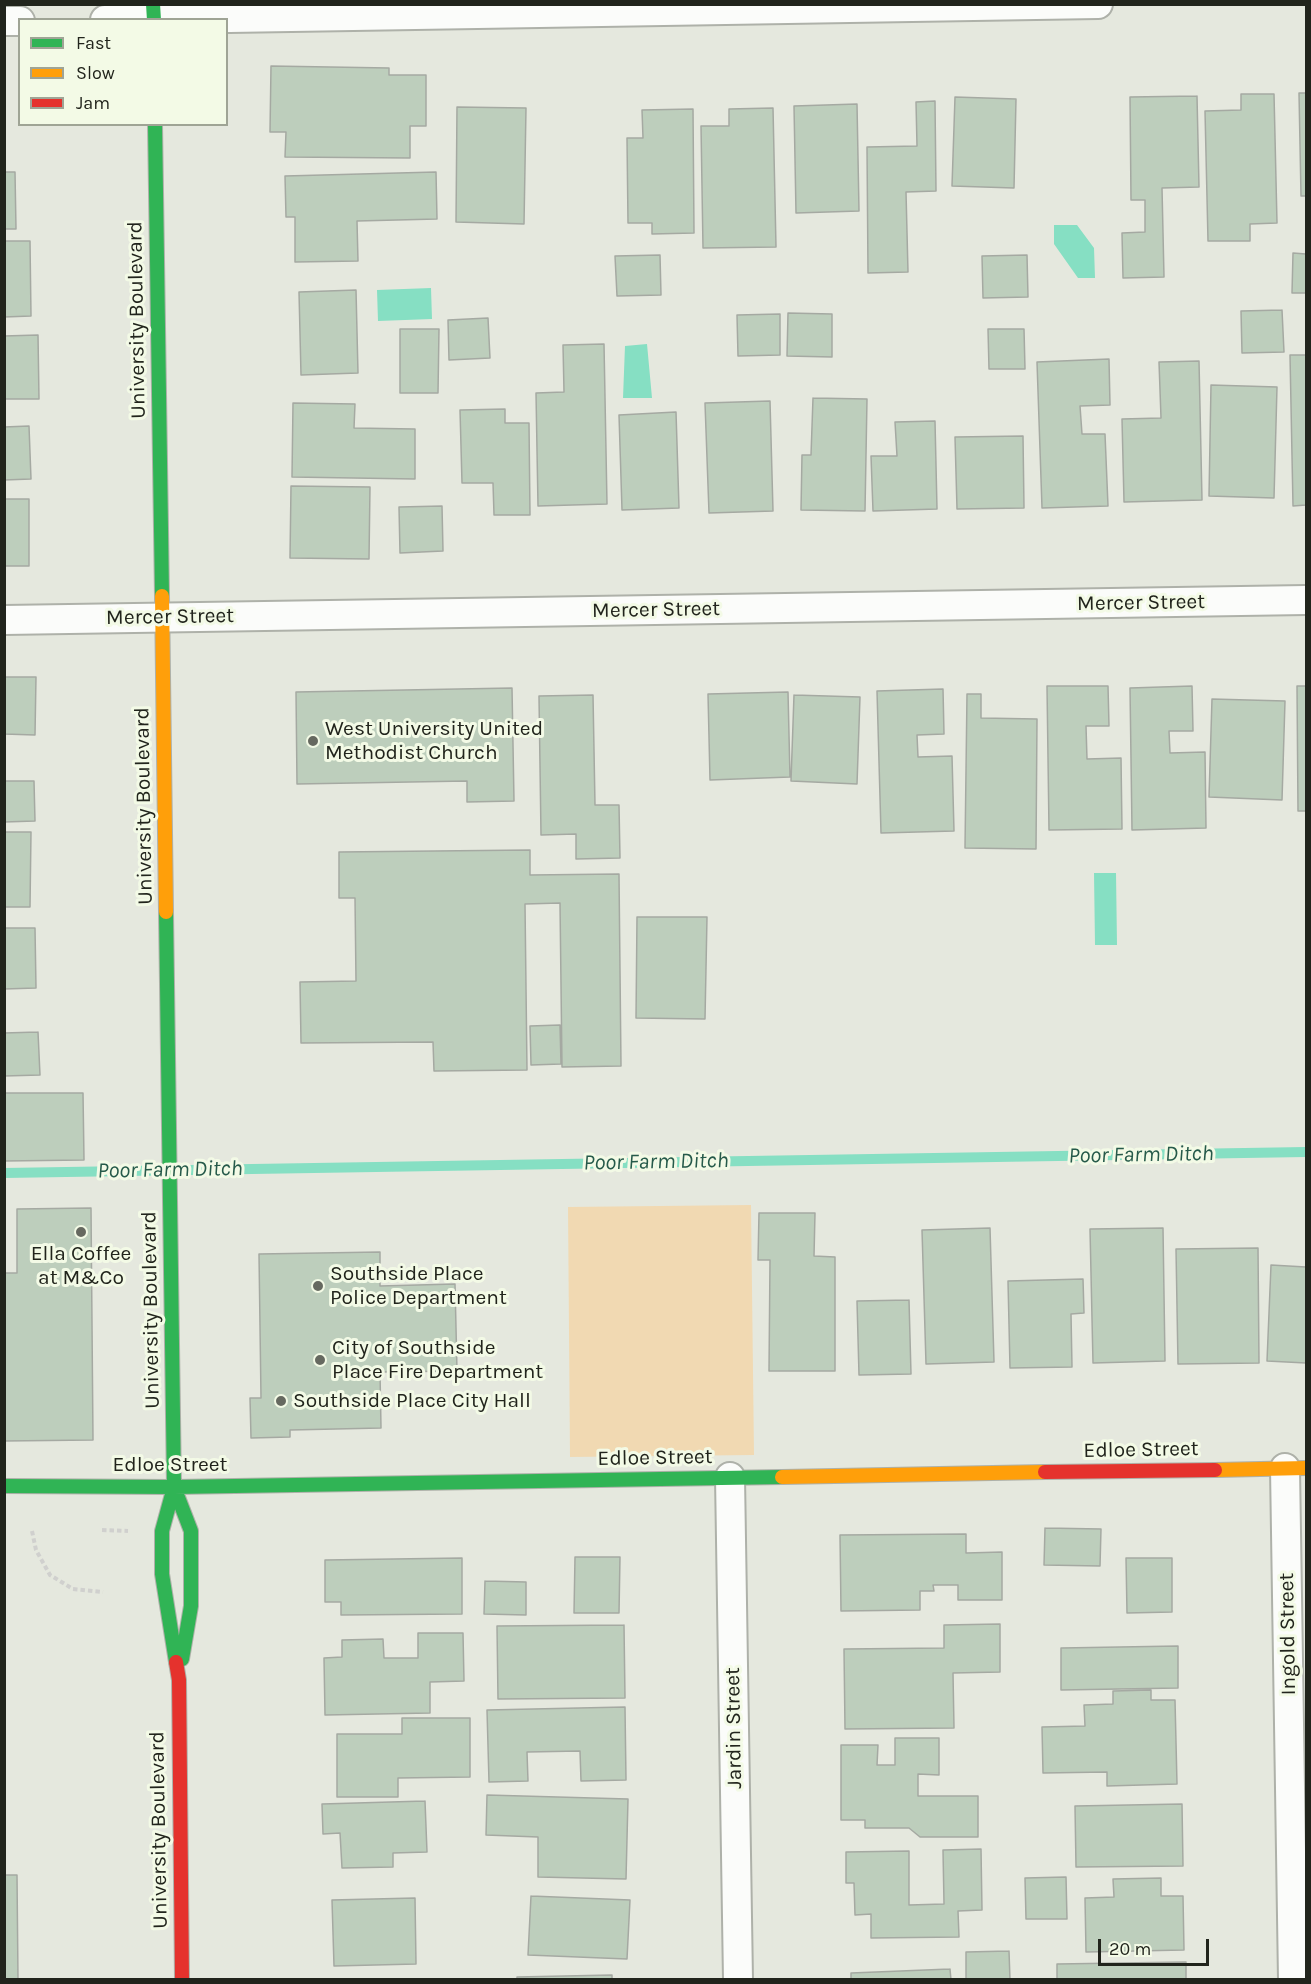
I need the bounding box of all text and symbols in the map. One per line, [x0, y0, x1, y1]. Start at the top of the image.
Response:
legend [18, 18, 228, 126]
text: Fast [76, 32, 111, 54]
text: Slow [76, 62, 115, 84]
text: Jam [76, 92, 110, 114]
street label: University Boulevard [123, 221, 151, 419]
street label: Mercer Street [1077, 589, 1205, 617]
street label: Mercer Street [592, 596, 720, 624]
street label: Mercer Street [106, 603, 234, 631]
street label: University Boulevard [130, 707, 158, 905]
place label: West University United Methodist Church [325, 716, 543, 766]
marker: West University United Methodist Church [306, 734, 320, 748]
water label: Poor Farm Ditch [1068, 1141, 1214, 1169]
water label: Poor Farm Ditch [583, 1148, 729, 1176]
water label: Poor Farm Ditch [97, 1156, 243, 1184]
street label: University Boulevard [137, 1211, 165, 1409]
marker: Ella Coffee at M&Co [74, 1225, 88, 1239]
place label: Ella Coffee at M&Co [31, 1241, 131, 1291]
place label: Southside Place Police Department [330, 1261, 507, 1311]
marker: Southside Place Police Department [311, 1279, 325, 1293]
place label: City of Southside Place Fire Department [332, 1335, 543, 1385]
marker: City of Southside Place Fire Department [313, 1353, 327, 1367]
place label: Southside Place City Hall [293, 1388, 531, 1414]
marker: Southside Place City Hall [274, 1394, 288, 1408]
street label: Edloe Street [1083, 1436, 1199, 1464]
street label: Edloe Street [597, 1444, 713, 1472]
street label: Edloe Street [112, 1452, 228, 1478]
street label: Ingold Street [1274, 1572, 1302, 1696]
street label: Jardin Street [720, 1667, 748, 1789]
street label: University Boulevard [145, 1731, 173, 1929]
scale bar [1101, 1927, 1212, 1965]
text: 20 m [1109, 1938, 1151, 1960]

